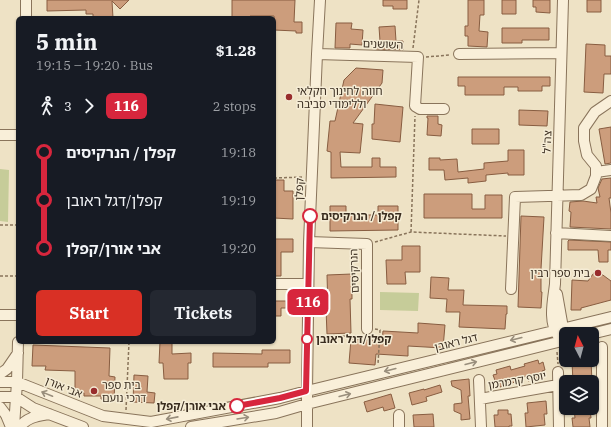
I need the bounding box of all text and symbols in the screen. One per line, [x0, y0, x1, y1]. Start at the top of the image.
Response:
text: 5 min [36, 27, 98, 56]
street label: השושנים [362, 36, 404, 52]
text: $1.28 [216, 41, 256, 60]
text: 19:15 – 19:20 · Bus [36, 57, 153, 74]
place label: חווה לחינוך חקלאי וללימודי סביבה [297, 84, 383, 111]
marker: חווה לחינוך חקלאי וללימודי סביבה [284, 92, 294, 102]
icon: walk [36, 95, 58, 117]
icon: forward [78, 95, 100, 117]
text: 116 [114, 97, 139, 115]
text: 3 [64, 98, 72, 115]
text: 2 stops [213, 98, 256, 115]
street label: צה"ל [540, 130, 554, 154]
text: קפלן / הנרקיסים [66, 143, 176, 162]
text: 19:18 [221, 144, 256, 161]
street label: קפלן [292, 177, 306, 201]
text: קפלן/דגל ראובן [66, 191, 163, 210]
text: 19:19 [221, 192, 256, 209]
marker: קפלן / הנרקיסים [302, 208, 318, 224]
place label: קפלן / הנרקיסים [321, 209, 402, 223]
text: אבי אורן/קפלן [66, 239, 161, 258]
text: 19:20 [221, 240, 256, 257]
street label: הנרקיסים [346, 248, 362, 293]
place label: בית ספר רבין [530, 266, 590, 280]
marker: בית ספר רבין [593, 268, 603, 278]
line badge: 116 [285, 289, 331, 315]
button: Start [36, 290, 142, 336]
button: Tickets [150, 290, 256, 336]
text: 116 [295, 293, 321, 311]
north arrow [559, 327, 599, 367]
map controls [559, 327, 599, 415]
street label: דגל ראובן [433, 330, 479, 354]
place label: קפלן/דגל ראובן [316, 332, 391, 346]
marker: קפלן/דגל ראובן [301, 333, 313, 345]
one-way arrow [510, 336, 523, 344]
one-way arrow [464, 359, 477, 367]
one-way arrow [384, 367, 397, 375]
street label: יוסף קרמרמן [487, 368, 547, 392]
street label: אבי אורן [44, 373, 85, 401]
button: layers [559, 375, 599, 415]
place label: בית ספר דרכי נועם [102, 378, 146, 405]
marker: בית ספר דרכי נועם [89, 386, 99, 396]
one-way arrow [42, 389, 54, 397]
one-way arrow [338, 390, 351, 398]
marker: אבי אורן/קפלן [229, 398, 245, 414]
place label: אבי אורן/קפלן [156, 399, 227, 413]
one-way arrow [236, 414, 249, 422]
one-way arrow [166, 415, 179, 423]

